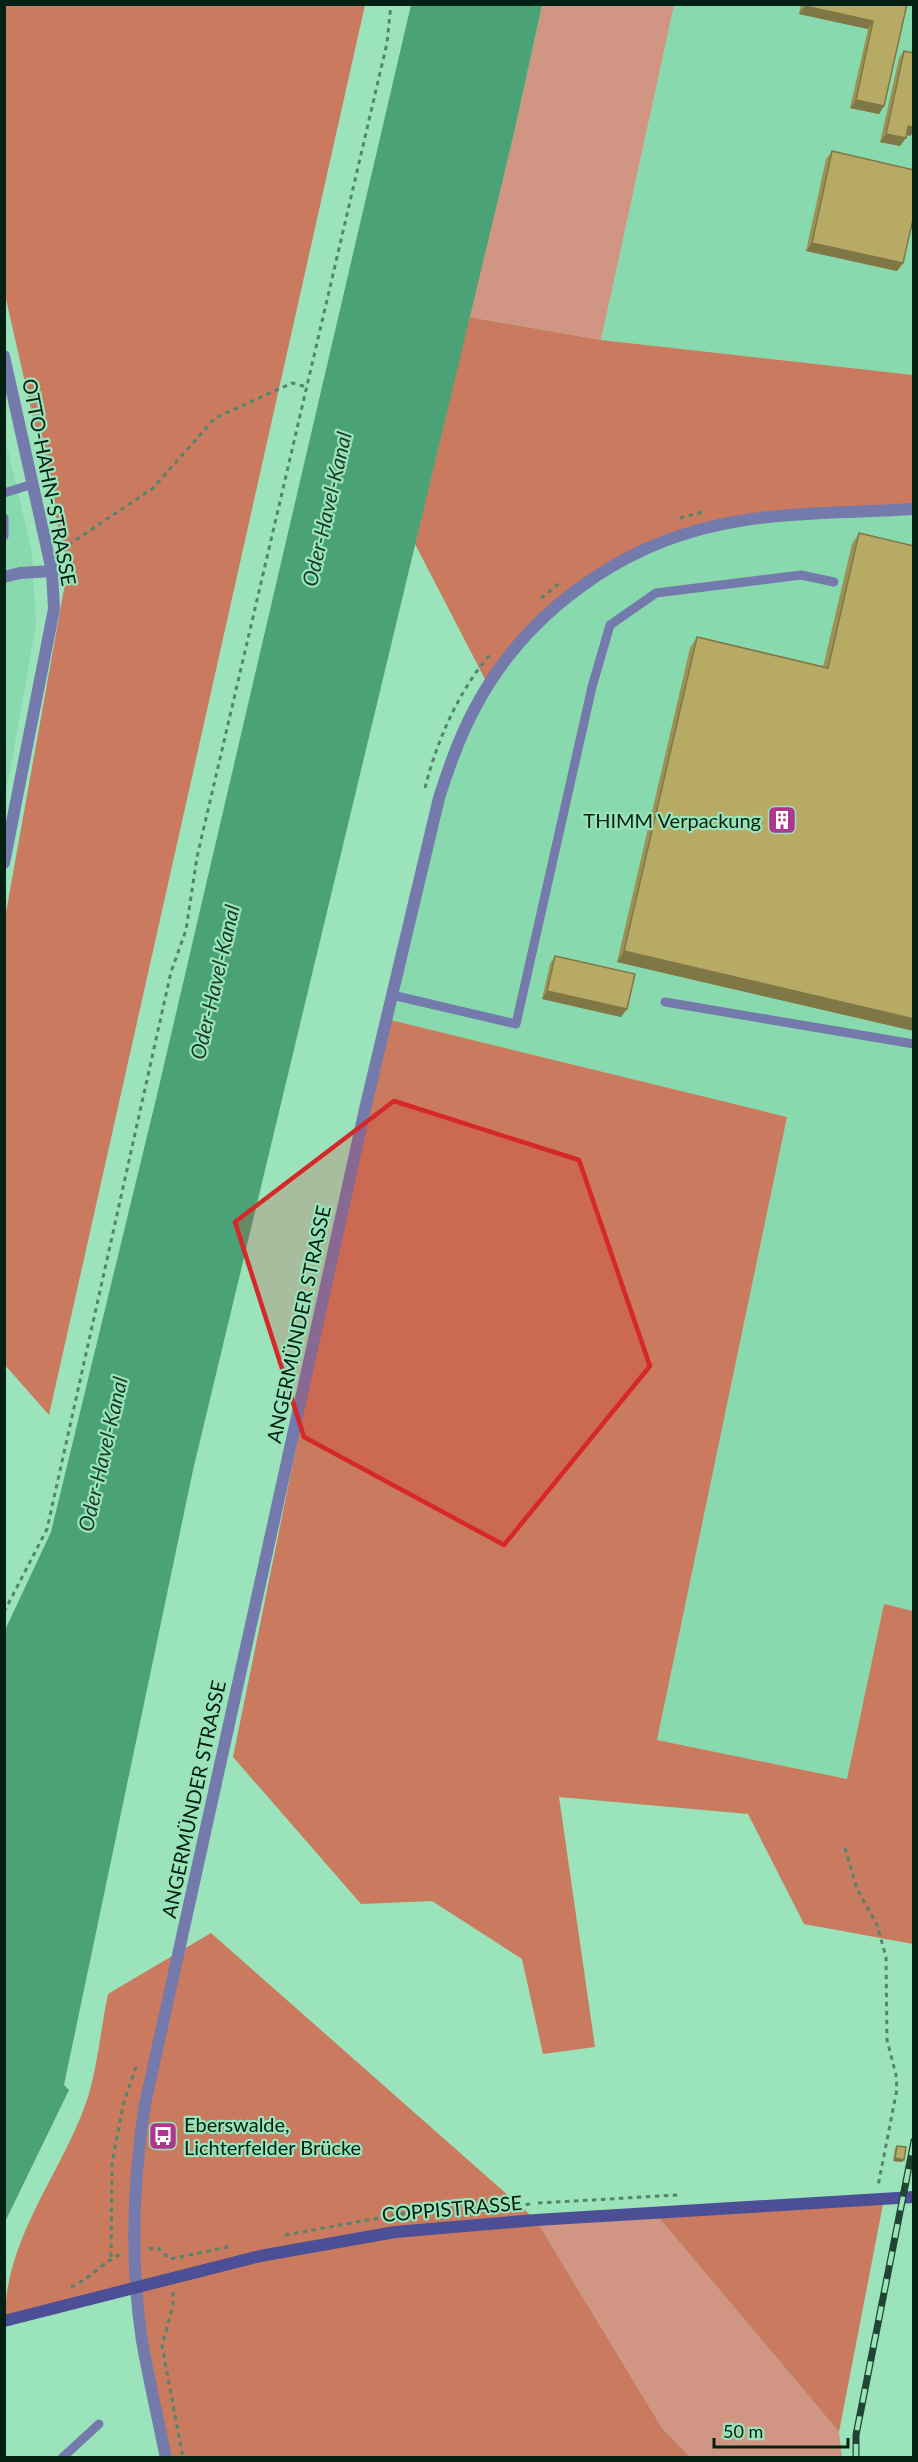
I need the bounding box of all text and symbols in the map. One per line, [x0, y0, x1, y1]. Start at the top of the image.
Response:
street label: OTTO-HAHN-STRASSE [18, 376, 82, 588]
water label: Oder-Havel-Kanal [296, 429, 356, 589]
building icon: THIMM Verpackung [766, 804, 798, 836]
place label: THIMM Verpackung [583, 808, 761, 832]
water label: Oder-Havel-Kanal [184, 902, 244, 1062]
street label: ANGERMÜNDER STRASSE [261, 1203, 335, 1445]
water label: Oder-Havel-Kanal [72, 1374, 132, 1534]
street label: ANGERMÜNDER STRASSE [156, 1678, 230, 1920]
place label: Eberswalde, Lichterfelder Brücke [184, 2112, 361, 2159]
bus stop icon: Eberswalde, Lichterfelder Brücke [147, 2120, 179, 2152]
street label: COPPISTRASSE [381, 2190, 523, 2226]
scale bar [714, 2411, 848, 2449]
text: 50 m [723, 2420, 763, 2442]

